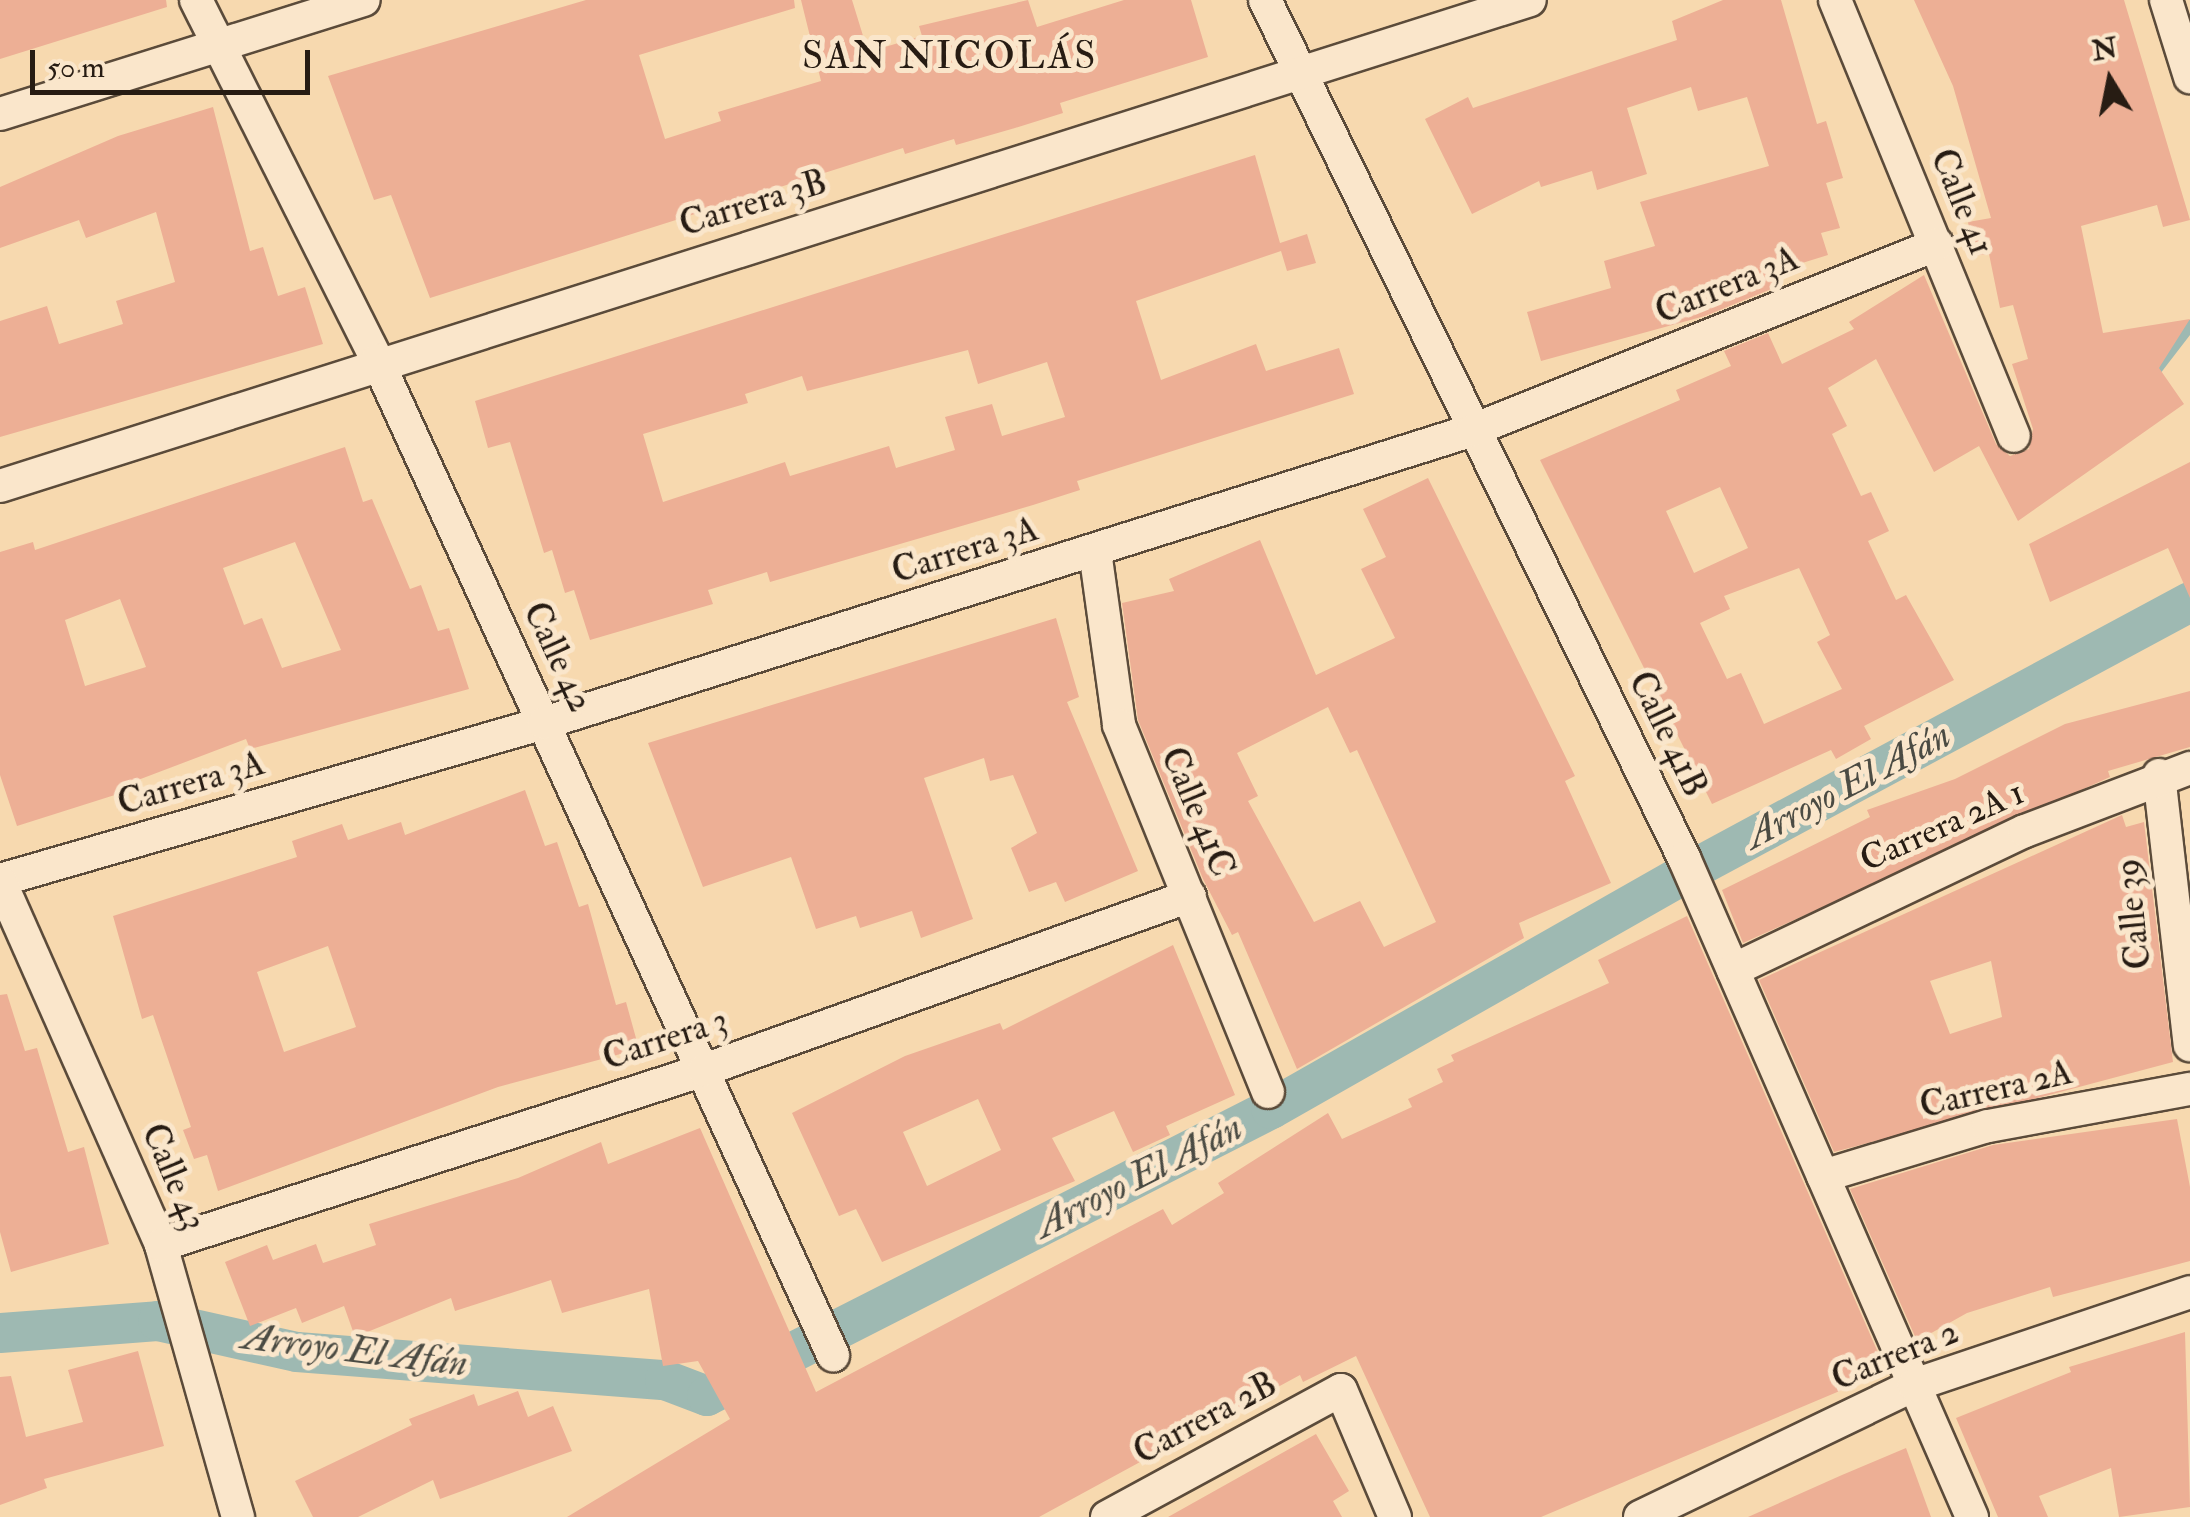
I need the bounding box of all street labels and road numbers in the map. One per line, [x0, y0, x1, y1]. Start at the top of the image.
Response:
street label: Calle 41 [1922, 143, 2002, 261]
street label: Carrera 3B [674, 161, 832, 245]
street label: Carrera 3A [1649, 237, 1805, 333]
street label: Carrera 3A [887, 508, 1043, 592]
street label: Calle 42 [514, 595, 602, 719]
street label: Calle 41B [1620, 665, 1716, 803]
street label: Calle 41C [1152, 741, 1244, 883]
street label: Carrera 3A [113, 742, 269, 824]
street label: Carrera 2A 1 [1853, 771, 2031, 881]
street label: Calle 39 [2106, 857, 2160, 971]
street label: Carrera 3 [597, 999, 733, 1079]
street label: Carrera 2A [1916, 1051, 2076, 1127]
street label: Calle 43 [133, 1117, 215, 1237]
street label: Carrera 2 [1825, 1311, 1965, 1399]
street label: Carrera 2B [1126, 1363, 1284, 1473]

